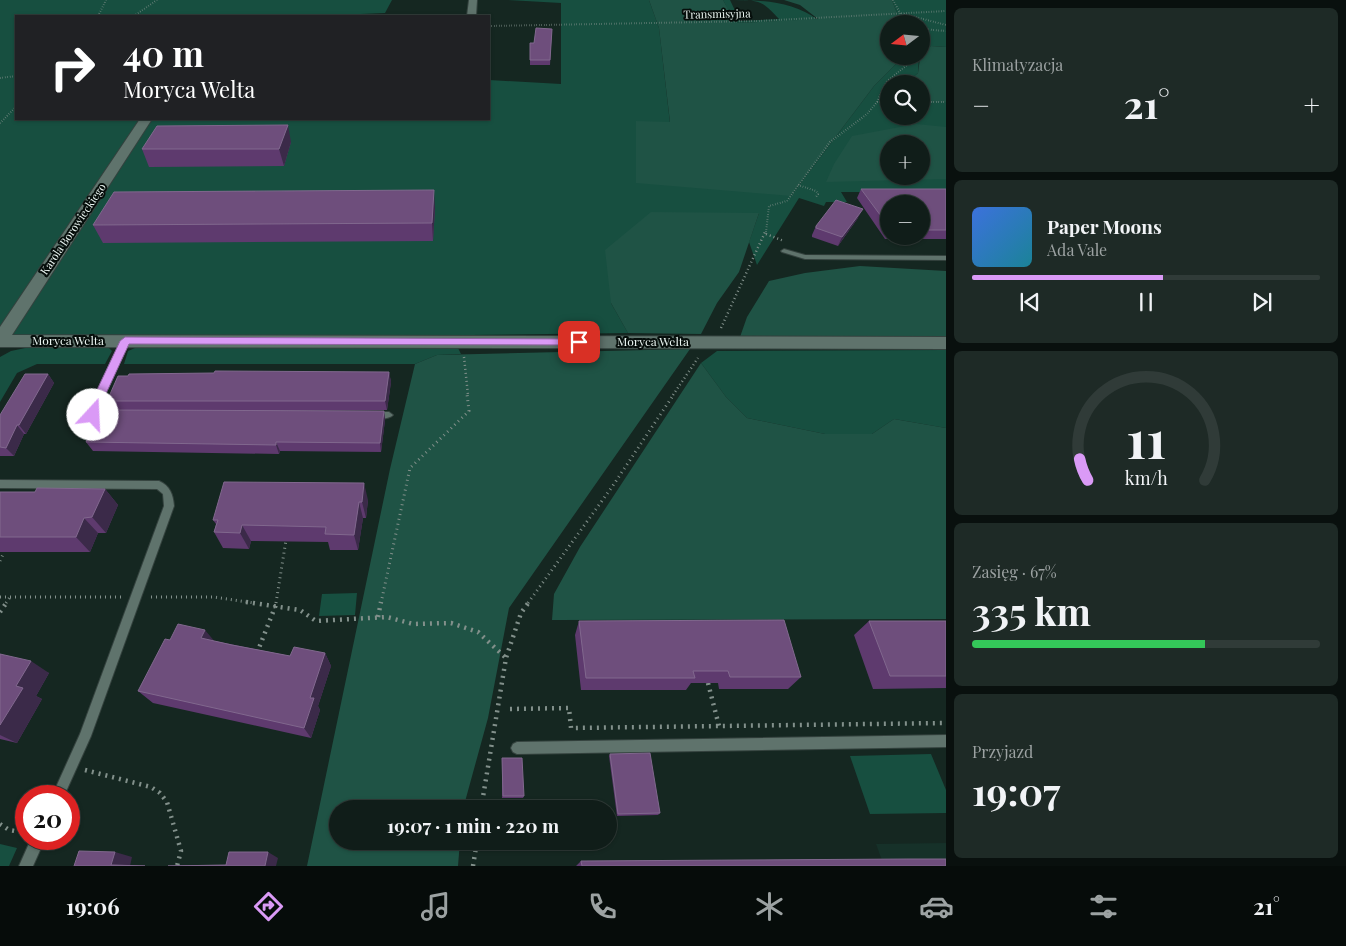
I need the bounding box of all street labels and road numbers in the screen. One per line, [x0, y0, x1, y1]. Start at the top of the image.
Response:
street label: Transmisyjna [683, 5, 751, 22]
street label: Karola Borowieckiego [36, 180, 109, 277]
street label: Moryca Welta [32, 332, 104, 348]
street label: Moryca Welta [617, 333, 689, 349]

